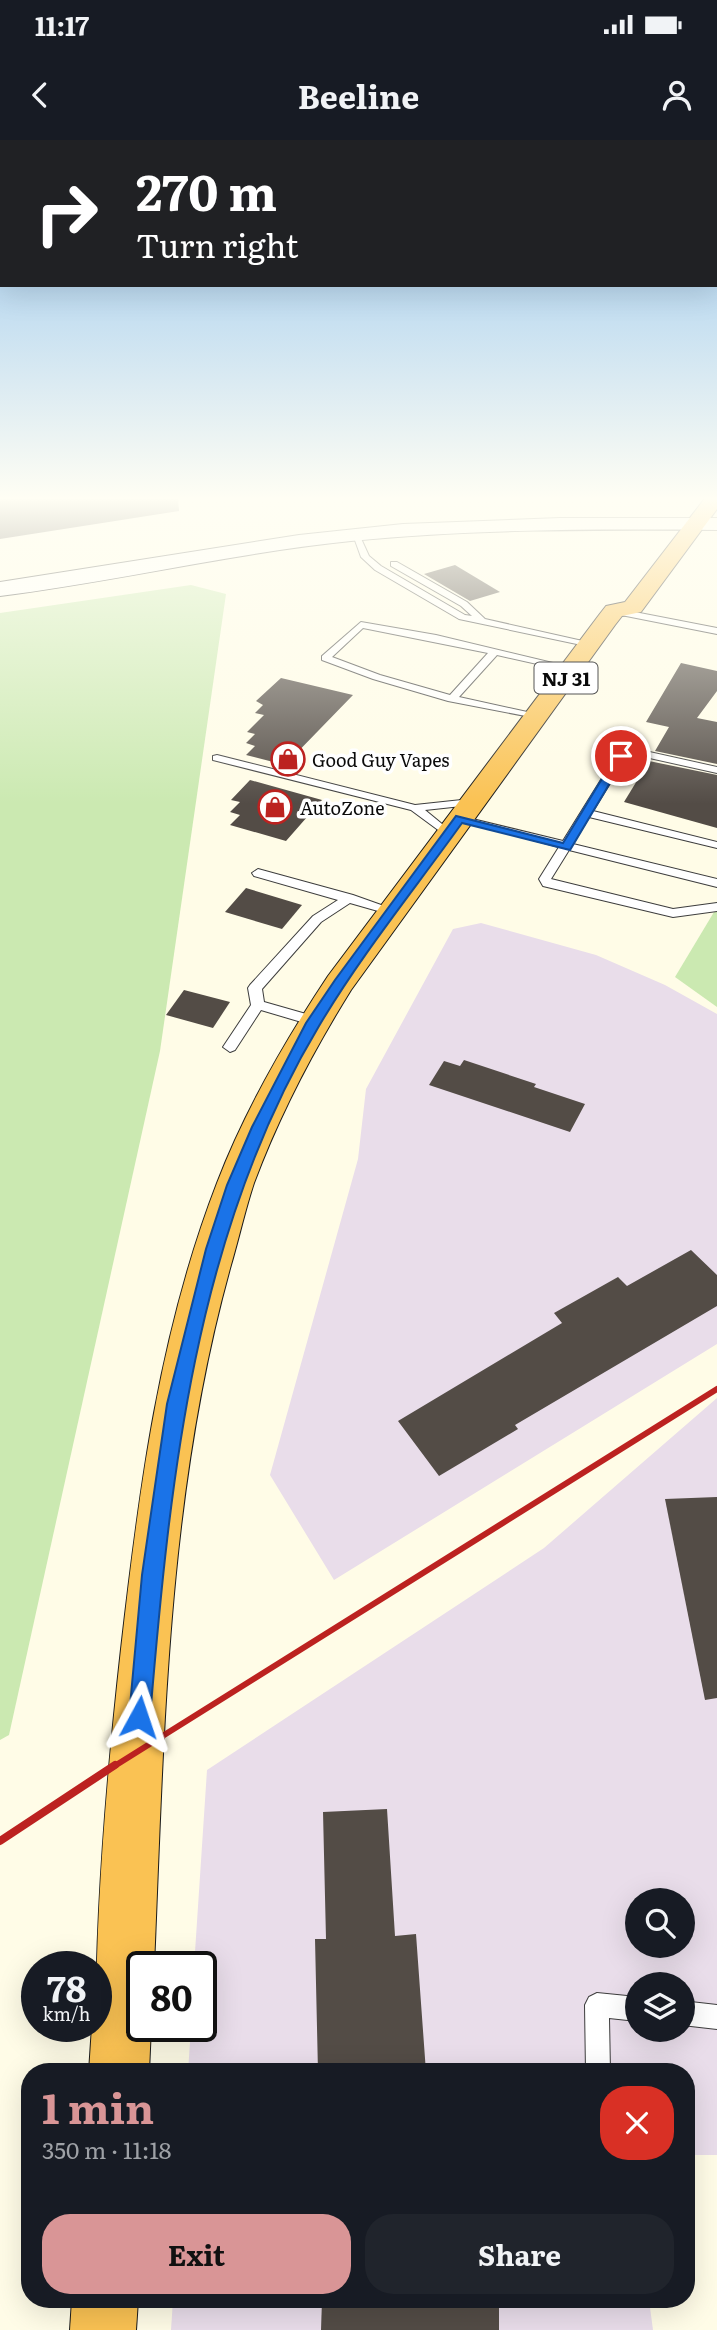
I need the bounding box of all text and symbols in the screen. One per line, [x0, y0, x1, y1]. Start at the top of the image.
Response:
text: 11:17 [35, 5, 89, 44]
text: Beeline [298, 71, 419, 119]
icon: back [21, 76, 59, 114]
icon: person [658, 76, 696, 114]
text: 270 m [136, 153, 277, 226]
icon: right [21, 168, 112, 259]
text: Turn right [136, 220, 298, 268]
road number: NJ 31 [534, 663, 598, 694]
pin [591, 726, 651, 786]
icon: arrive [602, 737, 640, 775]
shop icon: Good Guy Vapes [269, 740, 307, 778]
place label: Good Guy Vapes [312, 746, 449, 773]
shop icon: AutoZone [256, 788, 294, 826]
place label: AutoZone [300, 794, 384, 821]
position arrow [102, 1680, 176, 1754]
map controls [625, 1888, 695, 2042]
button: search [625, 1888, 695, 1958]
speed limit sign: 80 [126, 1951, 217, 2042]
text: 78 [47, 1961, 86, 2013]
button: layers [625, 1972, 695, 2042]
text: km/h [43, 2000, 90, 2027]
text: 1 min [42, 2075, 154, 2137]
button: close [600, 2086, 674, 2160]
text: 350 m · 11:18 [42, 2132, 172, 2166]
button: Exit [42, 2214, 351, 2294]
button: Share [365, 2214, 674, 2294]

